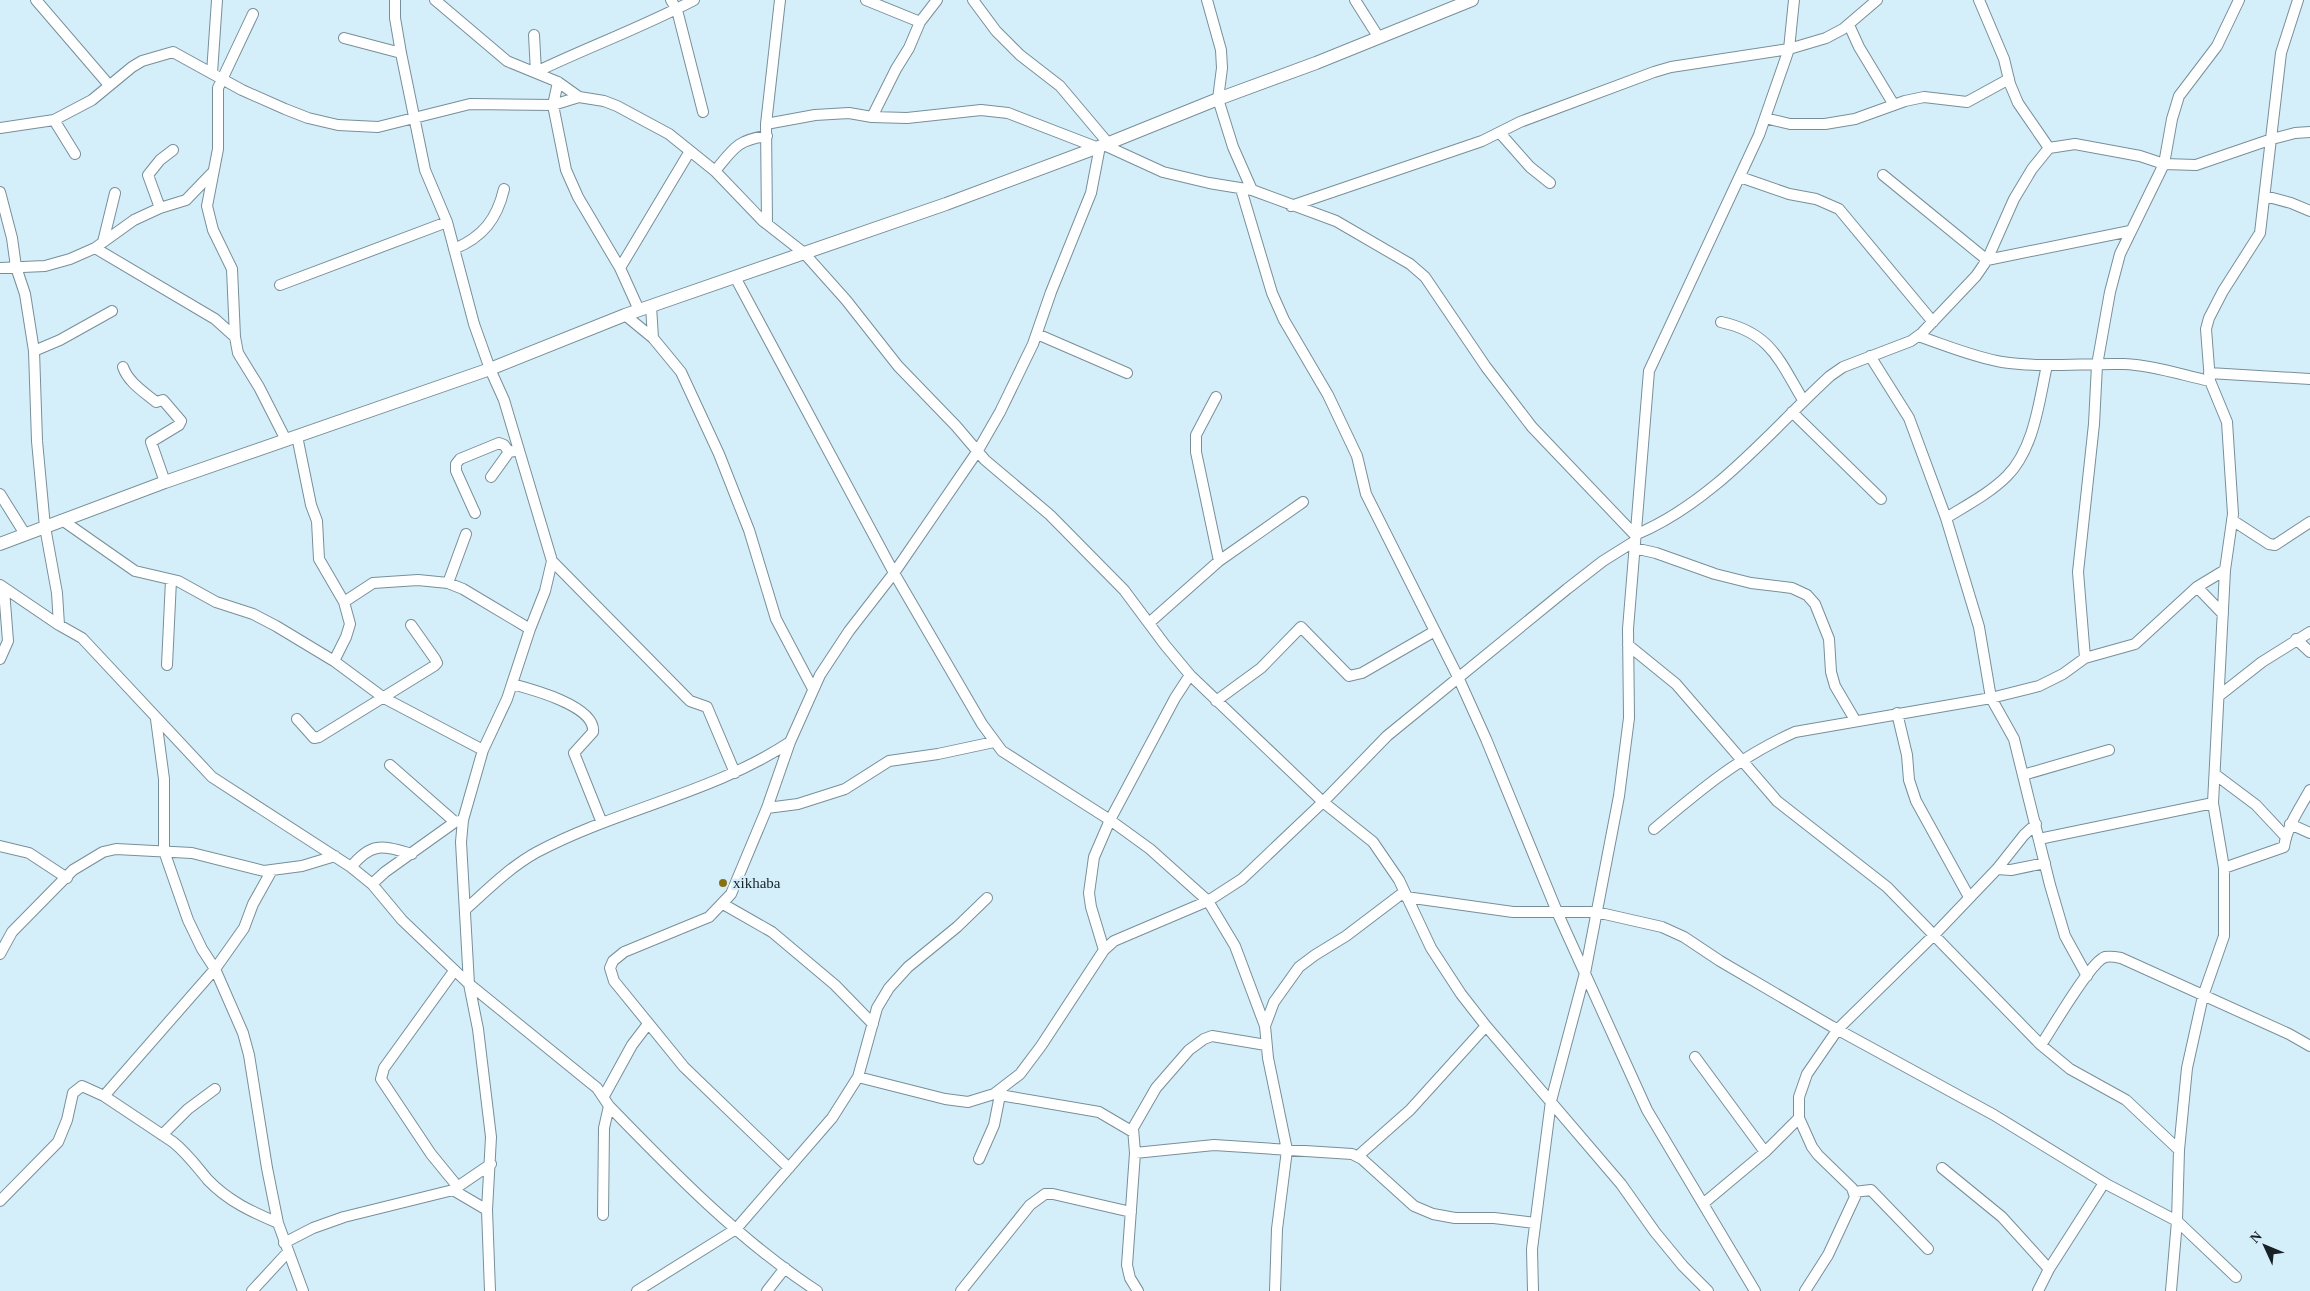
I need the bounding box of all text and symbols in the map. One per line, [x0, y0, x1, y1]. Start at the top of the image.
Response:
place label: xikhaba [733, 875, 781, 891]
marker: xikhaba [717, 877, 729, 889]
north arrow [2240, 1221, 2290, 1271]
text: N [2247, 1228, 2265, 1246]

